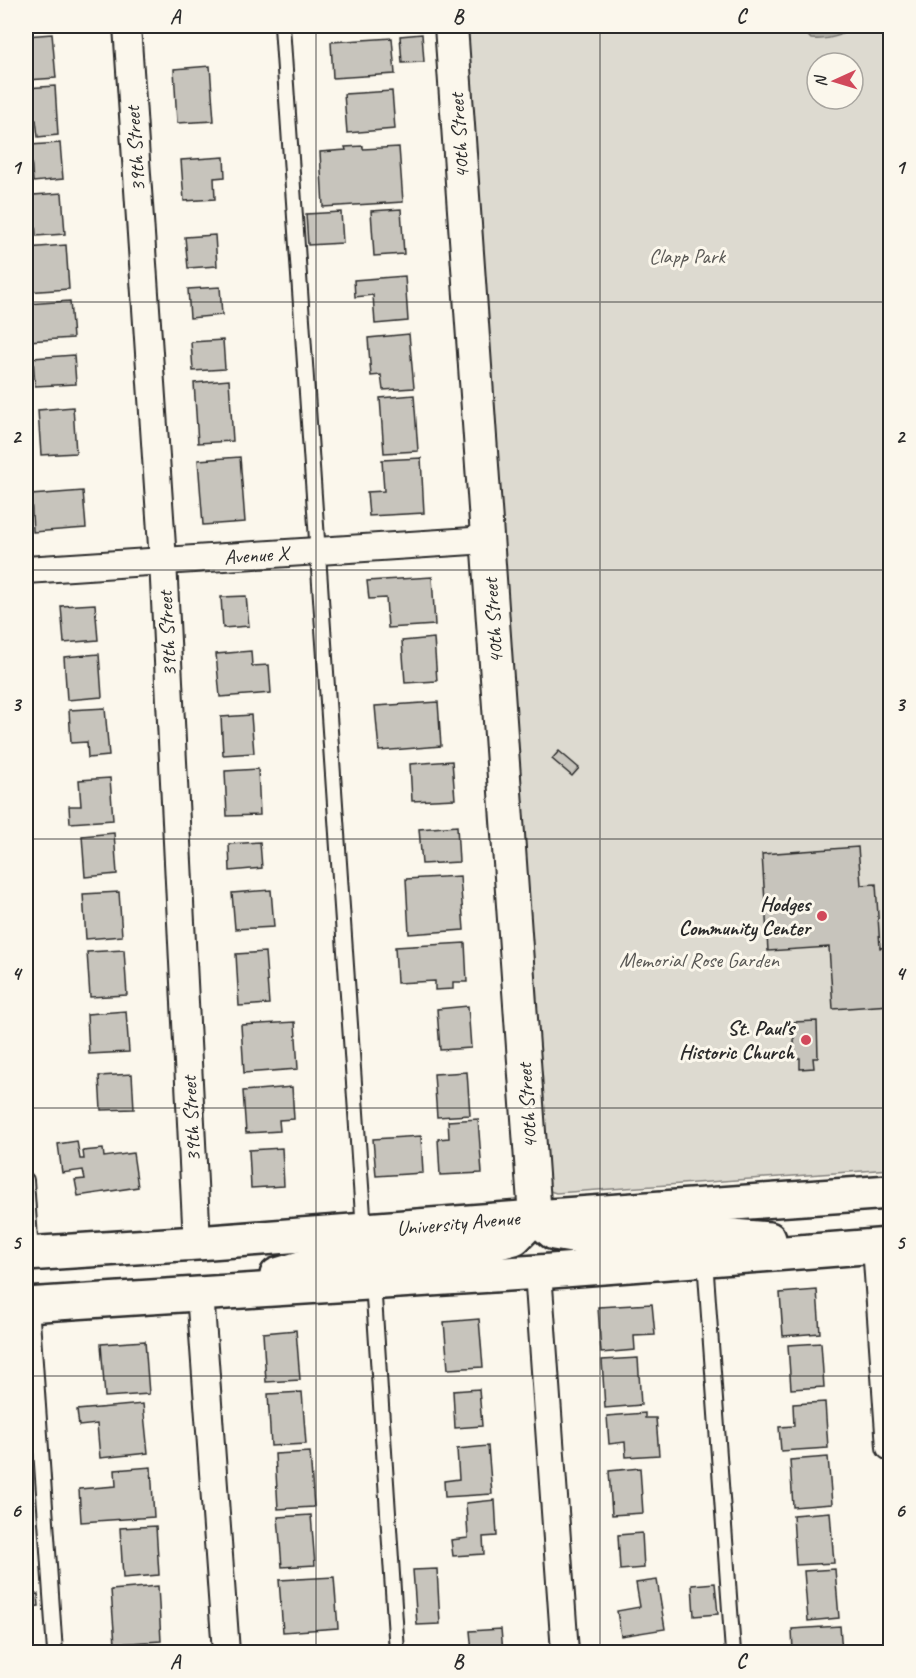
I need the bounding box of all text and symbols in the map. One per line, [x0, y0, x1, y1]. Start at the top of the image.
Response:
text: A [170, 4, 182, 29]
text: B [453, 4, 465, 29]
text: C [736, 4, 748, 29]
north arrow [805, 51, 865, 111]
text: N [810, 73, 831, 88]
street label: 40th Street [443, 90, 475, 180]
street label: 39th Street [119, 103, 151, 193]
text: 1 [12, 155, 23, 180]
text: 1 [896, 155, 907, 180]
park label: Clapp Park [649, 243, 726, 269]
text: 2 [12, 424, 23, 449]
text: 2 [896, 424, 907, 449]
street label: Avenue X [223, 540, 292, 570]
street label: 40th Street [477, 575, 509, 665]
street label: 39th Street [152, 588, 182, 678]
text: 3 [12, 692, 23, 717]
text: 3 [896, 692, 907, 717]
place label: Hodges Community Center [679, 891, 813, 942]
marker: Hodges Community Center [815, 909, 829, 923]
park label: Memorial Rose Garden [619, 947, 779, 973]
text: 4 [12, 961, 24, 986]
text: 4 [896, 961, 908, 986]
place label: St. Paul's Historic Church [679, 1015, 797, 1065]
marker: St. Paul's Historic Church [799, 1033, 813, 1047]
street label: 40th Street [511, 1060, 543, 1150]
street label: 39th Street [176, 1073, 206, 1163]
street label: University Avenue [395, 1205, 522, 1241]
text: 5 [12, 1230, 23, 1255]
text: 5 [896, 1230, 907, 1255]
text: 6 [11, 1498, 22, 1523]
text: 6 [895, 1498, 906, 1523]
text: A [170, 1649, 182, 1674]
text: B [453, 1649, 465, 1674]
text: C [736, 1649, 748, 1674]

